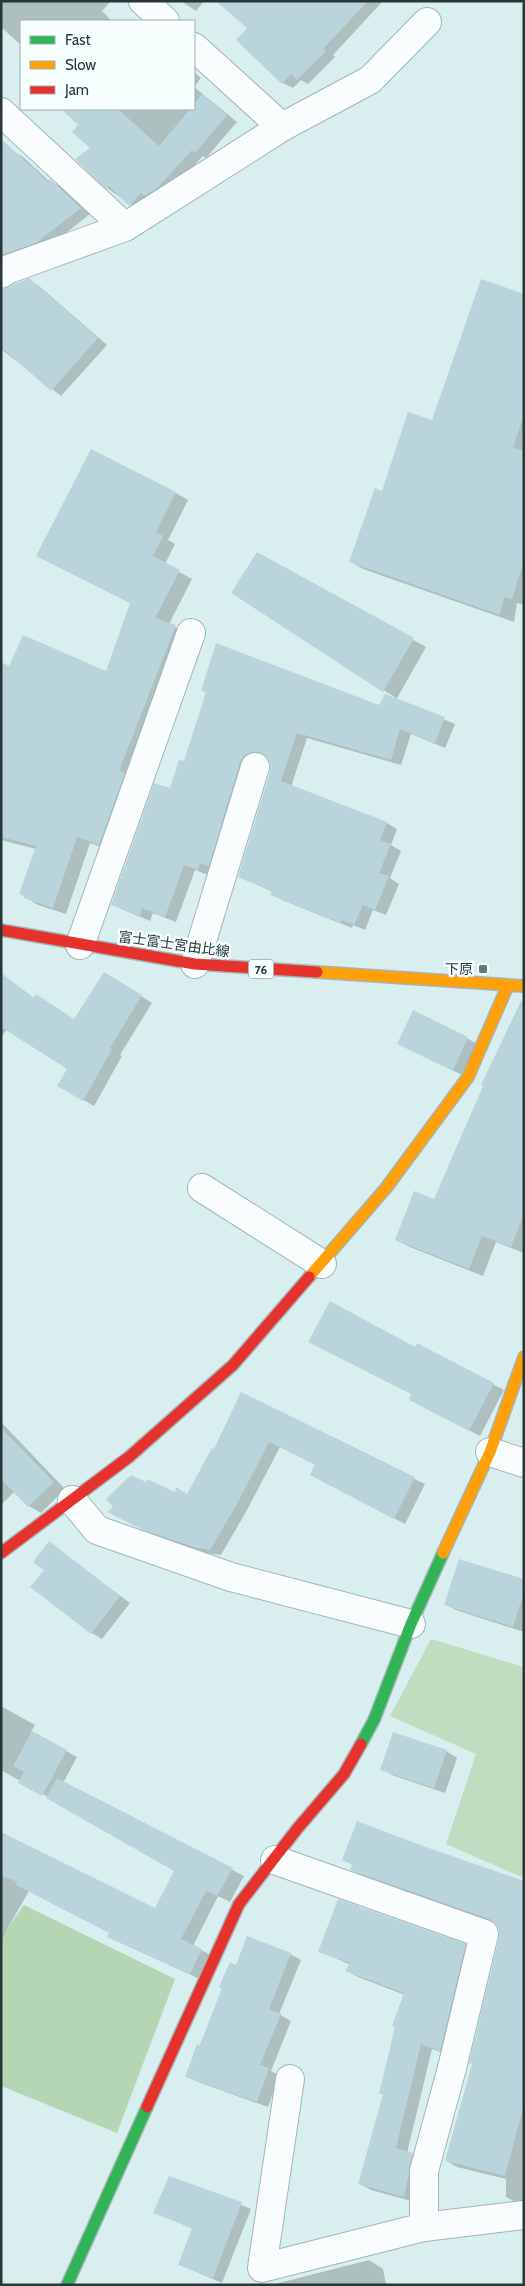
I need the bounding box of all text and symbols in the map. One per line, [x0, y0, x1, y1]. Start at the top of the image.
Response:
legend [20, 20, 195, 110]
text: Fast [65, 31, 90, 49]
text: Slow [65, 56, 96, 74]
text: Jam [64, 81, 89, 99]
street label: 富士富士宮由比線 [117, 927, 231, 961]
road number: 76 [248, 960, 274, 979]
place label: 下原 [445, 960, 473, 978]
marker: 下原 [477, 963, 489, 975]

